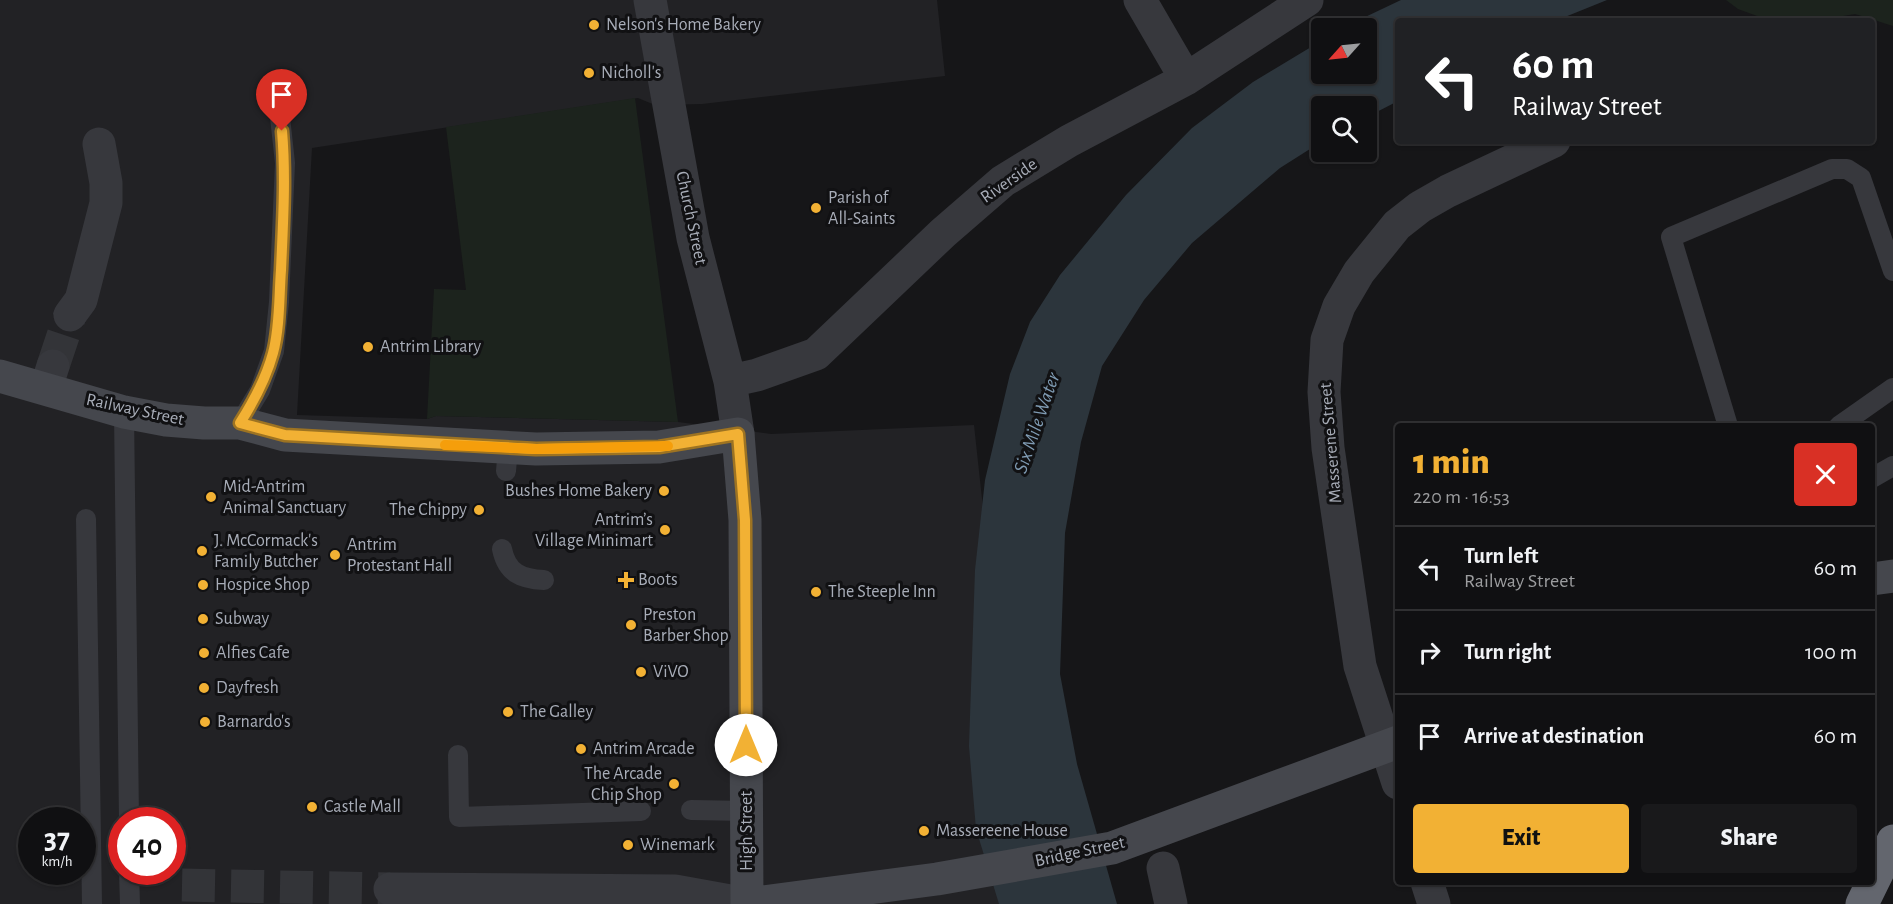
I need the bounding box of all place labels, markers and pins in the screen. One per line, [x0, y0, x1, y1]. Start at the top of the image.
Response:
place label: Nelson's Home Bakery [606, 16, 761, 34]
marker: Nelson's Home Bakery [587, 18, 601, 32]
place label: Nicholl's [601, 64, 661, 82]
marker: Nicholl's [582, 66, 596, 80]
pin [256, 69, 307, 131]
place label: Parish of All-Saints [828, 189, 895, 228]
marker: Parish of All-Saints [809, 201, 823, 215]
place label: Antrim Library [380, 338, 482, 356]
marker: Antrim Library [361, 340, 375, 354]
place label: Mid-Antrim Animal Sanctuary [223, 478, 347, 517]
place label: Bushes Home Bakery [505, 482, 652, 500]
marker: Bushes Home Bakery [657, 484, 671, 498]
marker: Mid-Antrim Animal Sanctuary [204, 490, 218, 504]
place label: The Chippy [389, 501, 467, 519]
marker: The Chippy [472, 503, 486, 517]
place label: Antrim’s Village Minimart [535, 511, 653, 550]
marker: Antrim’s Village Minimart [658, 523, 672, 537]
place label: J. McCormack's Family Butcher [214, 532, 318, 571]
place label: Antrim Protestant Hall [347, 536, 452, 575]
marker: J. McCormack's Family Butcher [195, 544, 209, 558]
marker: Antrim Protestant Hall [328, 548, 342, 562]
place label: Boots [638, 571, 678, 589]
marker: Boots [619, 573, 633, 587]
place label: Hospice Shop [215, 576, 310, 594]
marker: Hospice Shop [196, 578, 210, 592]
place label: The Steeple Inn [828, 583, 936, 601]
marker: The Steeple Inn [809, 585, 823, 599]
place label: Preston Barber Shop [643, 606, 729, 645]
place label: Subway [215, 610, 270, 628]
marker: Subway [196, 612, 210, 626]
marker: Preston Barber Shop [624, 618, 638, 632]
place label: Alfies Cafe [216, 644, 290, 662]
marker: Alfies Cafe [197, 646, 211, 660]
place label: ViVO [653, 663, 689, 681]
marker: ViVO [634, 665, 648, 679]
place label: Dayfresh [216, 679, 279, 697]
marker: Dayfresh [197, 681, 211, 695]
place label: The Galley [520, 703, 593, 721]
marker: The Galley [501, 705, 515, 719]
place label: Barnardo's [217, 713, 291, 731]
marker: Barnardo's [198, 715, 212, 729]
place label: Antrim Arcade [593, 740, 694, 758]
marker: Antrim Arcade [574, 742, 588, 756]
place label: The Arcade Chip Shop [584, 765, 662, 804]
marker: The Arcade Chip Shop [667, 777, 681, 791]
place label: Castle Mall [324, 798, 401, 816]
marker: Castle Mall [305, 800, 319, 814]
place label: Massereene House [936, 822, 1068, 840]
marker: Massereene House [917, 824, 931, 838]
place label: Winemark [640, 836, 715, 854]
marker: Winemark [621, 838, 635, 852]

